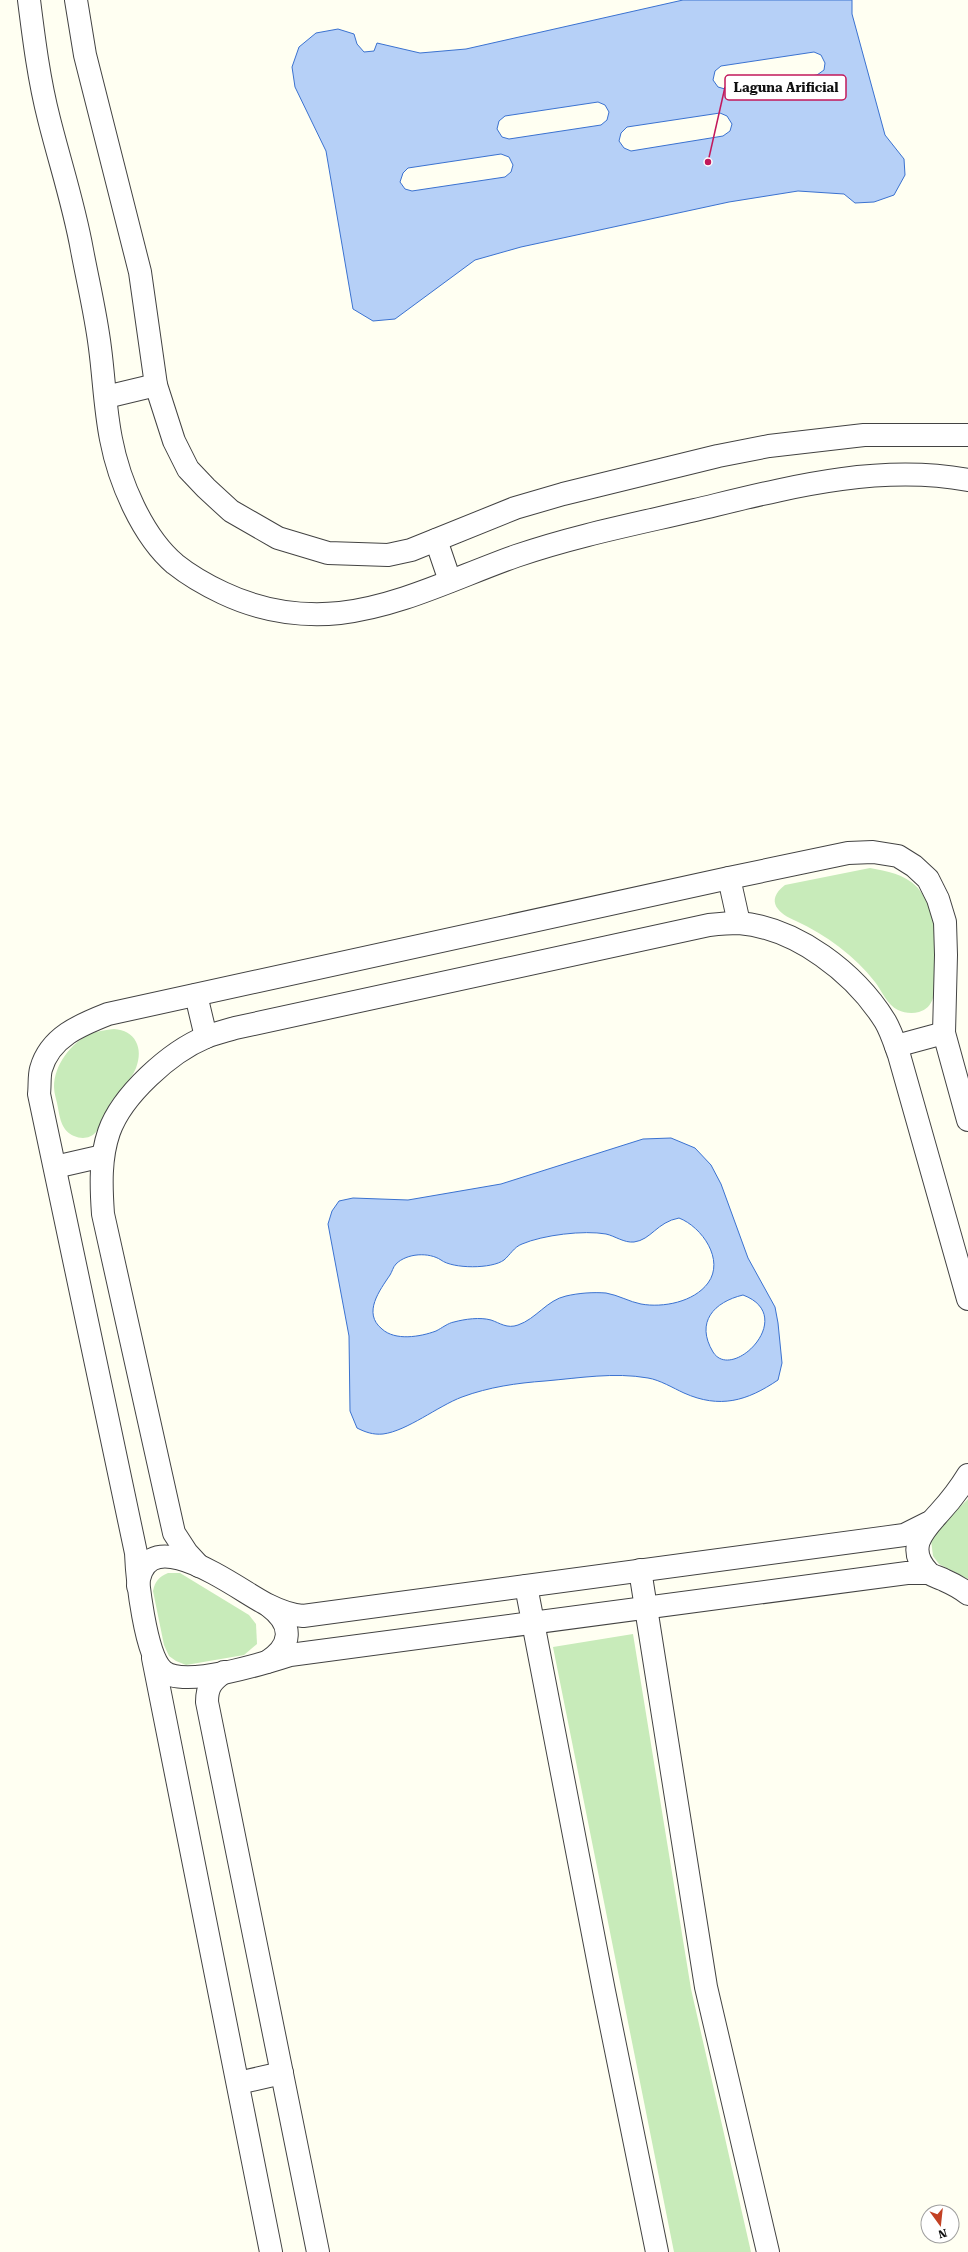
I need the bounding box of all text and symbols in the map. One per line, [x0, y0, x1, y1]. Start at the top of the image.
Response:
callout: Laguna Arificial [725, 75, 846, 100]
text: Laguna Arificial [734, 80, 839, 95]
north arrow [920, 2204, 960, 2244]
text: N [936, 2226, 948, 2241]

